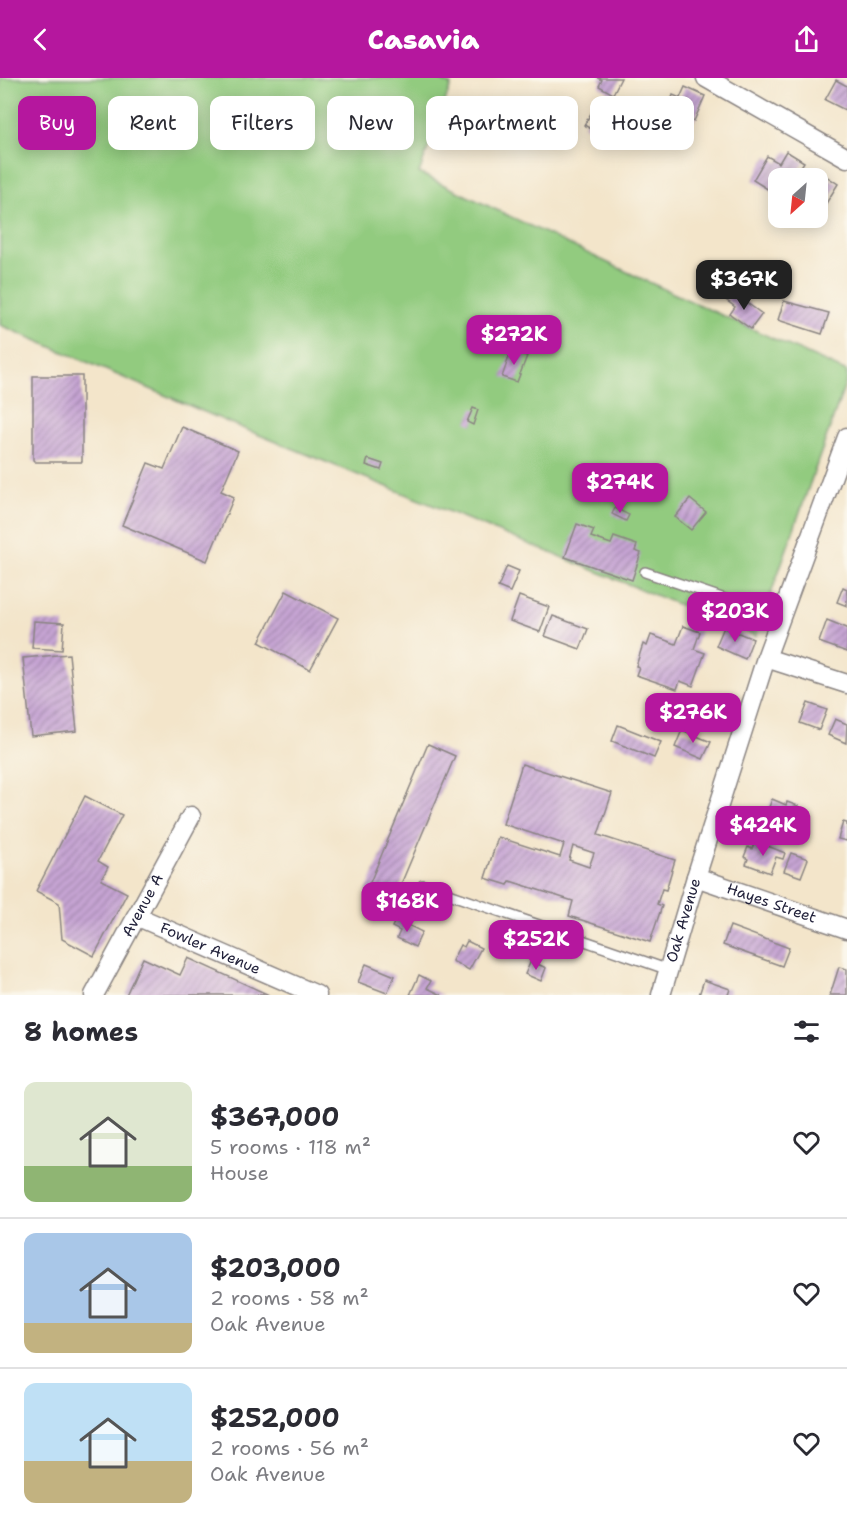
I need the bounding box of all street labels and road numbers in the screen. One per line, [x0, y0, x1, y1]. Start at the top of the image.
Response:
street label: Avenue A [117, 870, 168, 940]
street label: Oak Avenue [661, 876, 705, 965]
street label: Hayes Street [724, 878, 819, 928]
street label: Fowler Avenue [157, 918, 264, 979]

